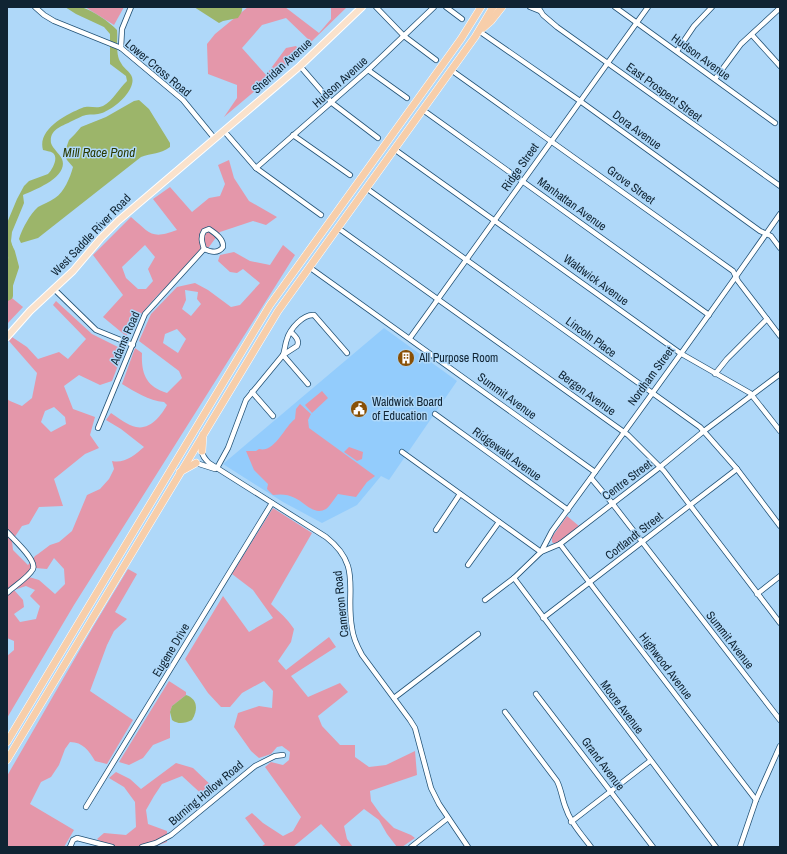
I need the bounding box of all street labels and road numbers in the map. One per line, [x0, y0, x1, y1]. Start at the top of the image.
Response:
street label: Hudson Avenue [668, 30, 734, 84]
street label: Sheridan Avenue [249, 35, 315, 97]
street label: Lower Cross Road [122, 36, 194, 100]
street label: Hudson Avenue [309, 53, 371, 111]
street label: East Prospect Street [623, 59, 705, 125]
street label: Dora Avenue [609, 107, 665, 153]
street label: Ridge Street [498, 140, 543, 194]
street label: Grove Street [604, 162, 658, 208]
street label: Manhattan Avenue [534, 173, 610, 235]
street label: West Saddle River Road [48, 191, 134, 279]
street label: Waldwick Avenue [560, 251, 632, 309]
street label: Adams Road [106, 309, 143, 368]
street label: Lincoln Place [562, 313, 620, 361]
street label: Nordham Street [624, 343, 678, 409]
street label: Bergen Avenue [555, 367, 619, 419]
street label: Summit Avenue [474, 369, 540, 423]
street label: Ridgewald Avenue [469, 423, 545, 485]
street label: Centre Street [599, 456, 655, 504]
street label: Cortlandt Street [602, 508, 666, 564]
street label: Cameron Road [330, 570, 352, 638]
street label: Summit Avenue [702, 608, 758, 672]
street label: Eugene Drive [149, 620, 193, 680]
street label: Highwood Avenue [636, 629, 696, 703]
street label: Moore Avenue [597, 677, 647, 737]
street label: Grand Avenue [578, 734, 628, 794]
street label: Burning Hollow Road [165, 757, 247, 829]

